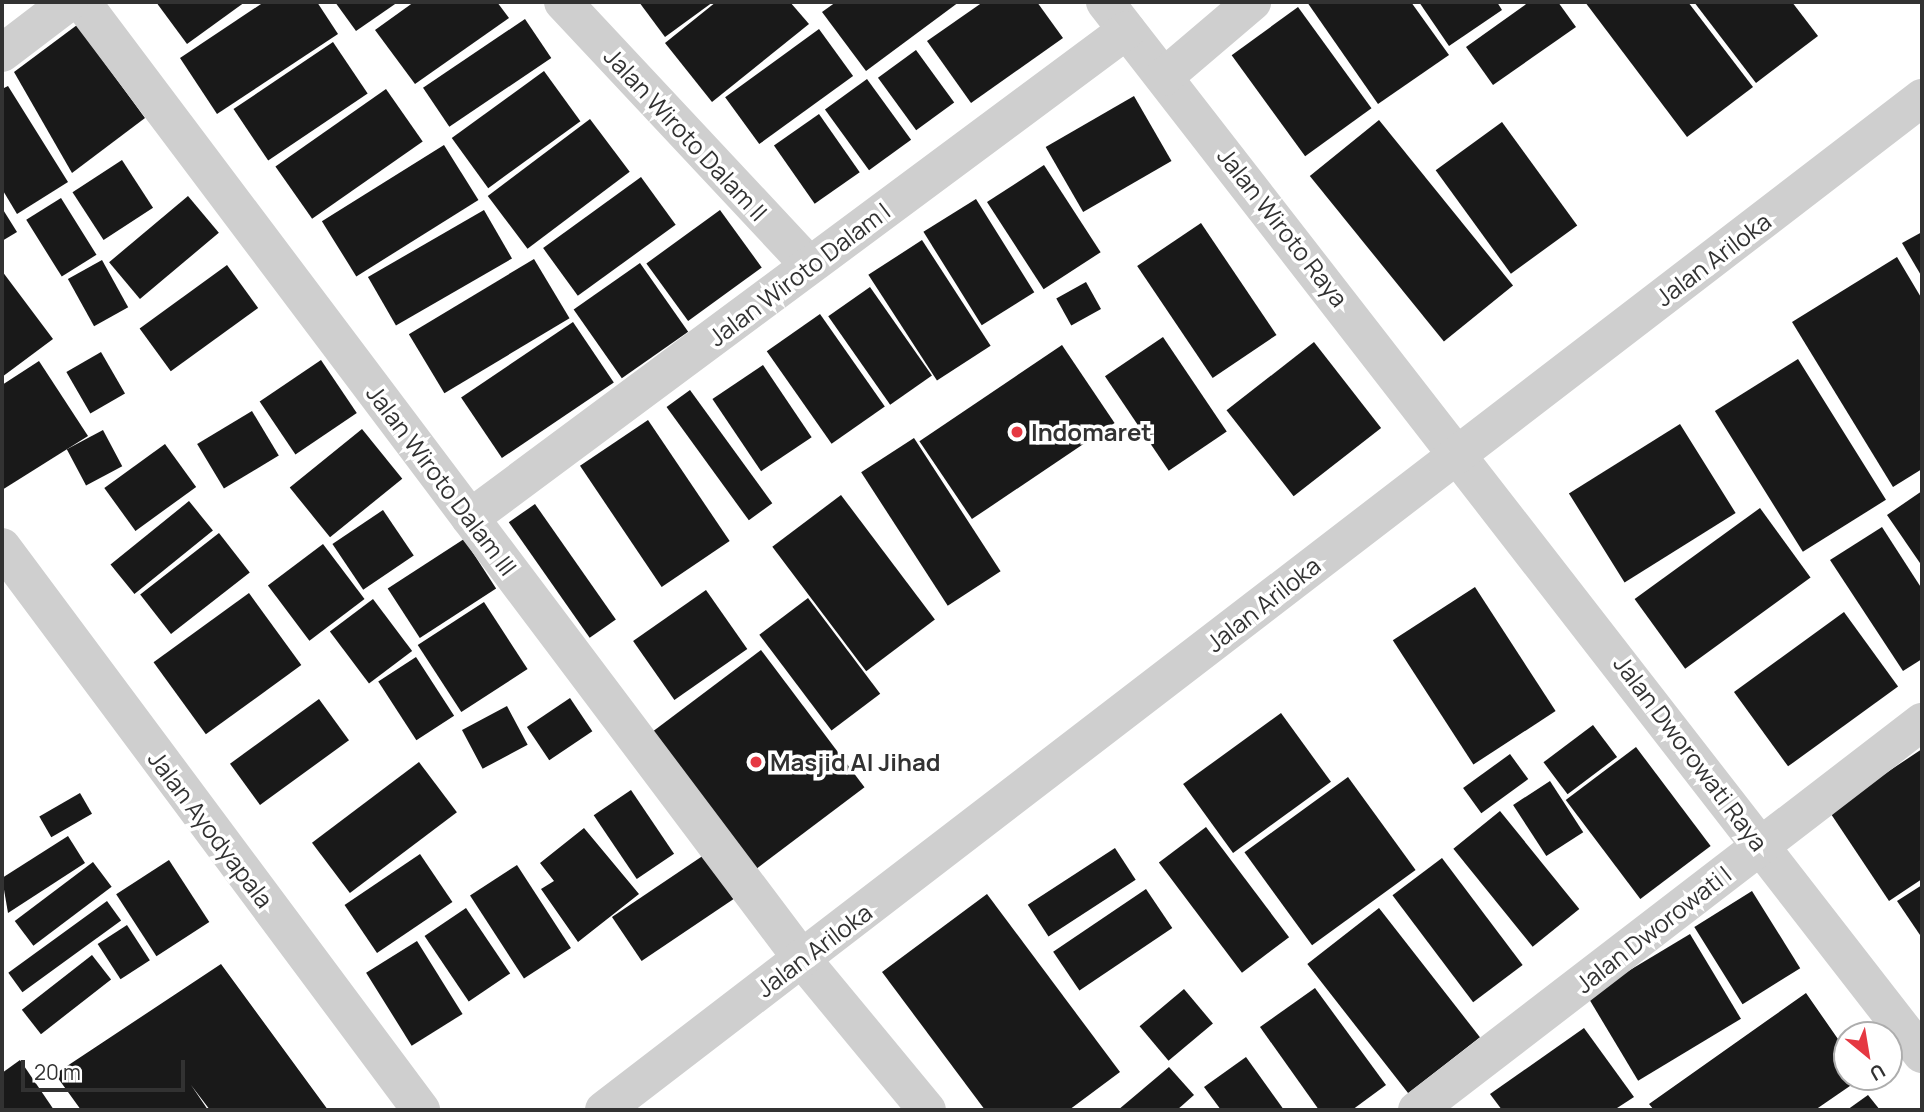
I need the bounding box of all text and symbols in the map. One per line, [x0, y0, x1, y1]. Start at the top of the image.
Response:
street label: Jalan Wiroto Dalam II [599, 42, 773, 226]
street label: Jalan Wiroto Raya [1212, 142, 1354, 312]
street label: Jalan Wiroto Dalam I [703, 196, 895, 352]
street label: Jalan Ariloka [1650, 206, 1776, 312]
street label: Jalan Wiroto Dalam III [361, 379, 523, 581]
place label: Indomaret [1031, 418, 1152, 446]
marker: Indomaret [1009, 424, 1025, 440]
street label: Jalan Ariloka [1200, 550, 1326, 658]
street label: Jalan Dworowati Raya [1608, 650, 1774, 856]
street label: Jalan Ayodyapala [143, 745, 279, 913]
place label: Masjid Al Jihad [770, 748, 941, 776]
marker: Masjid Al Jihad [748, 754, 764, 770]
street label: Jalan Dworowati I [1569, 859, 1737, 999]
street label: Jalan Ariloka [751, 897, 877, 1003]
north arrow [1833, 1021, 1903, 1091]
scale bar [24, 1046, 189, 1090]
text: 20 m [34, 1058, 81, 1086]
text: U [1865, 1058, 1890, 1087]

